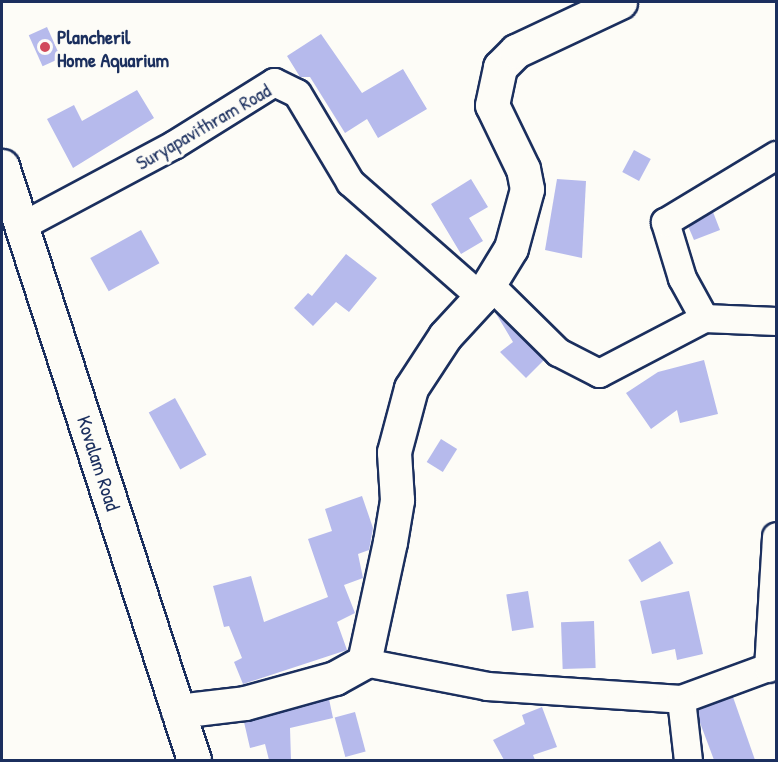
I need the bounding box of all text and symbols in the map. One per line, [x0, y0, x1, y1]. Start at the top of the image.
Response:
place label: Plancheril Home Aquarium [57, 24, 169, 71]
marker: Plancheril Home Aquarium [38, 40, 52, 54]
street label: Suryapavithram Road [131, 78, 275, 174]
street label: Kovalam Road [72, 412, 126, 514]

